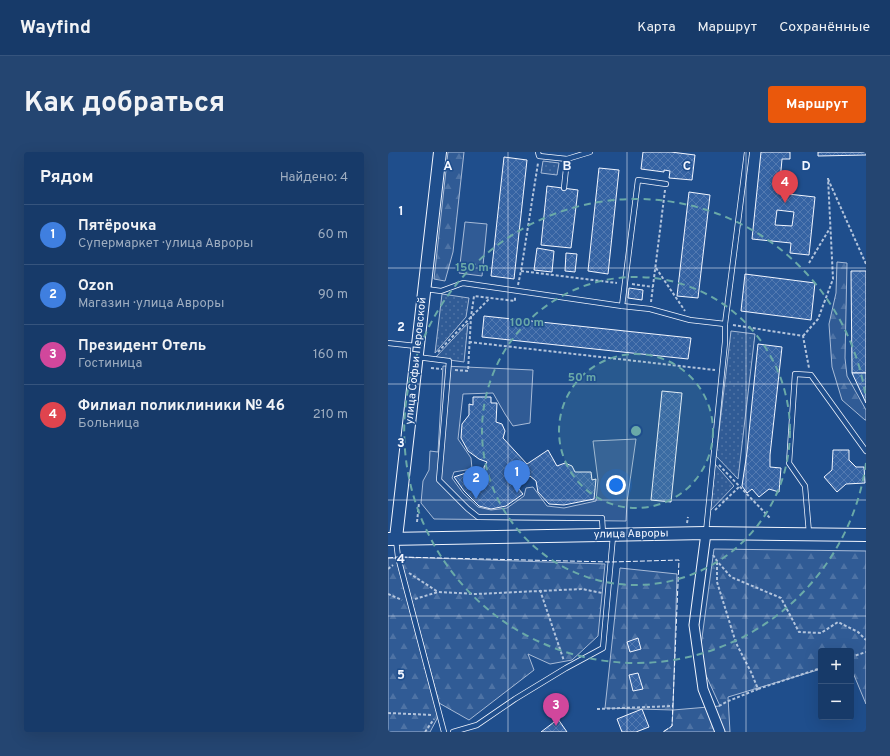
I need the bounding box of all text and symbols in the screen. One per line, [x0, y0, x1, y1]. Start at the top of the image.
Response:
text: Wayfind [20, 16, 91, 40]
text: Карта [637, 19, 676, 36]
text: Маршрут [698, 19, 757, 36]
text: Сохранённые [779, 19, 870, 36]
text: Как добраться [24, 86, 225, 122]
button: Маршрут [768, 86, 866, 123]
text: A [443, 159, 453, 175]
text: B [563, 159, 572, 175]
text: C [683, 159, 691, 175]
text: D [801, 159, 811, 175]
text: Рядом [40, 167, 93, 189]
text: Найдено: 4 [280, 170, 348, 186]
pin: 4 [772, 170, 798, 203]
text: 1 [398, 204, 404, 220]
text: Пятёрочка [78, 217, 156, 236]
text: 1 [50, 227, 56, 243]
text: 60 m [318, 227, 348, 243]
text: Супермаркет · улица Авроры [78, 236, 253, 252]
text: 150 m [455, 260, 489, 276]
text: Ozon [78, 277, 114, 296]
text: 2 [49, 287, 57, 303]
text: 90 m [318, 287, 348, 303]
text: Магазин · улица Авроры [78, 296, 224, 312]
street label: улица Софьи Перовской [402, 297, 430, 425]
text: 100 m [510, 315, 544, 331]
text: 2 [397, 320, 405, 336]
text: Президент Отель [78, 337, 206, 356]
text: 3 [49, 347, 57, 363]
text: 160 m [313, 347, 348, 363]
text: Гостиница [78, 356, 142, 372]
text: 50 m [568, 370, 596, 386]
text: Филиал поликлиники № 46 [78, 397, 285, 416]
text: 4 [49, 407, 57, 423]
text: 210 m [313, 407, 348, 423]
text: Больница [78, 416, 139, 432]
centre of rings [629, 424, 643, 438]
text: 3 [397, 436, 405, 452]
pin: 1 [504, 460, 530, 493]
pin: 2 [463, 466, 489, 499]
your location [606, 475, 626, 495]
street label: улица Авроры [593, 526, 669, 542]
text: 4 [397, 552, 405, 568]
map controls [818, 648, 854, 720]
button: + [818, 648, 854, 684]
text: 5 [397, 668, 405, 684]
button: − [818, 684, 854, 720]
pin: 3 [543, 693, 569, 726]

